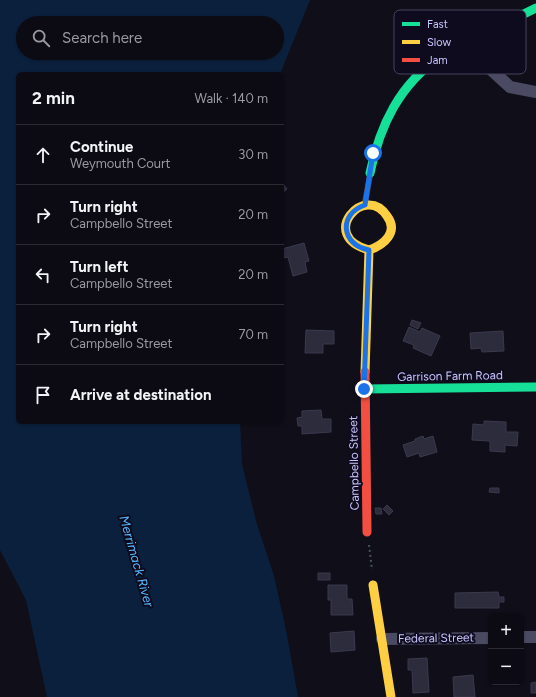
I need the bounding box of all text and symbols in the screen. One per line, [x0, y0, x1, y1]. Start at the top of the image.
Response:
legend [394, 10, 526, 74]
search box [16, 16, 284, 60]
text: Fast [427, 18, 448, 31]
icon: search [30, 27, 52, 49]
text: Search here [62, 29, 142, 47]
text: Slow [427, 36, 451, 49]
text: Jam [427, 54, 448, 67]
text: 2 min [32, 88, 75, 108]
text: Walk · 140 m [194, 91, 268, 106]
text: Continue [70, 138, 133, 156]
icon: ahead [32, 144, 54, 166]
route start [364, 144, 382, 162]
text: 30 m [238, 147, 268, 162]
text: Weymouth Court [70, 156, 170, 171]
text: Turn right [70, 198, 138, 216]
icon: right [32, 204, 54, 226]
text: 20 m [238, 207, 268, 222]
text: Campbello Street [70, 216, 172, 231]
text: Turn left [70, 258, 128, 276]
icon: left [32, 264, 54, 286]
text: 20 m [238, 267, 268, 282]
text: Campbello Street [70, 276, 172, 291]
text: Turn right [70, 318, 138, 336]
icon: right [32, 324, 54, 346]
text: 70 m [238, 327, 268, 342]
text: Campbello Street [70, 336, 172, 351]
street label: Garrison Farm Road [397, 368, 503, 384]
route end [355, 380, 373, 398]
icon: arrive [32, 384, 54, 406]
text: Arrive at destination [70, 386, 211, 404]
street label: Campbello Street [346, 415, 362, 510]
water label: Merrimack River [116, 514, 157, 609]
map controls [488, 613, 524, 685]
button: + [488, 613, 524, 649]
street label: Federal Street [398, 630, 475, 646]
button: − [488, 649, 524, 685]

